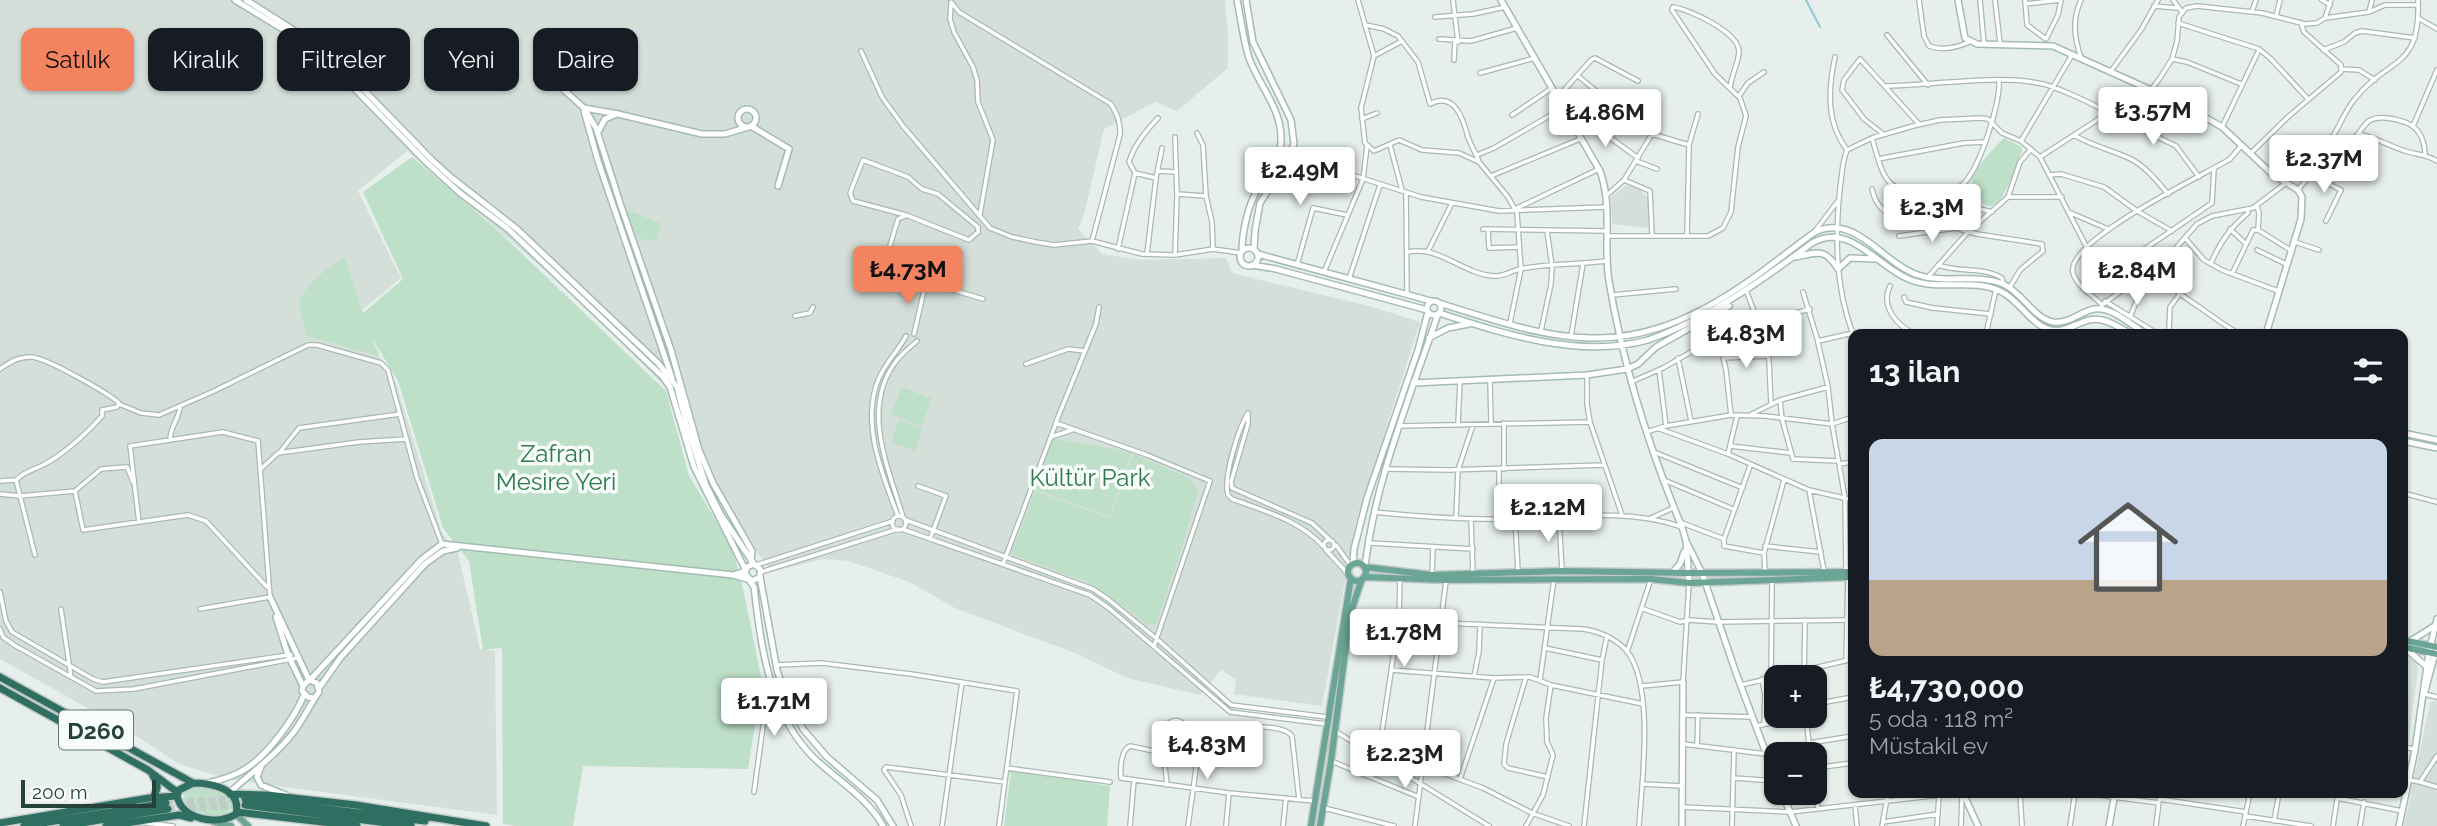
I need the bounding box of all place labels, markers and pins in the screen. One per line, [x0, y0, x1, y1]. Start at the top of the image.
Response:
pin: ₺3.57M [2096, 88, 2210, 147]
pin: ₺4.86M [1548, 90, 1662, 149]
pin: ₺2.37M [2267, 136, 2381, 195]
pin: ₺2.49M [1243, 148, 1357, 207]
pin: ₺2.3M [1883, 184, 1981, 244]
pin: ₺4.73M [851, 246, 965, 306]
pin: ₺2.84M [2080, 247, 2194, 307]
pin: ₺4.83M [1689, 310, 1803, 370]
pin: ₺2.12M [1491, 484, 1605, 544]
pin: ₺1.78M [1347, 610, 1461, 669]
pin: ₺1.71M [717, 678, 831, 738]
pin: ₺4.83M [1150, 722, 1264, 781]
pin: ₺2.23M [1348, 730, 1462, 790]

